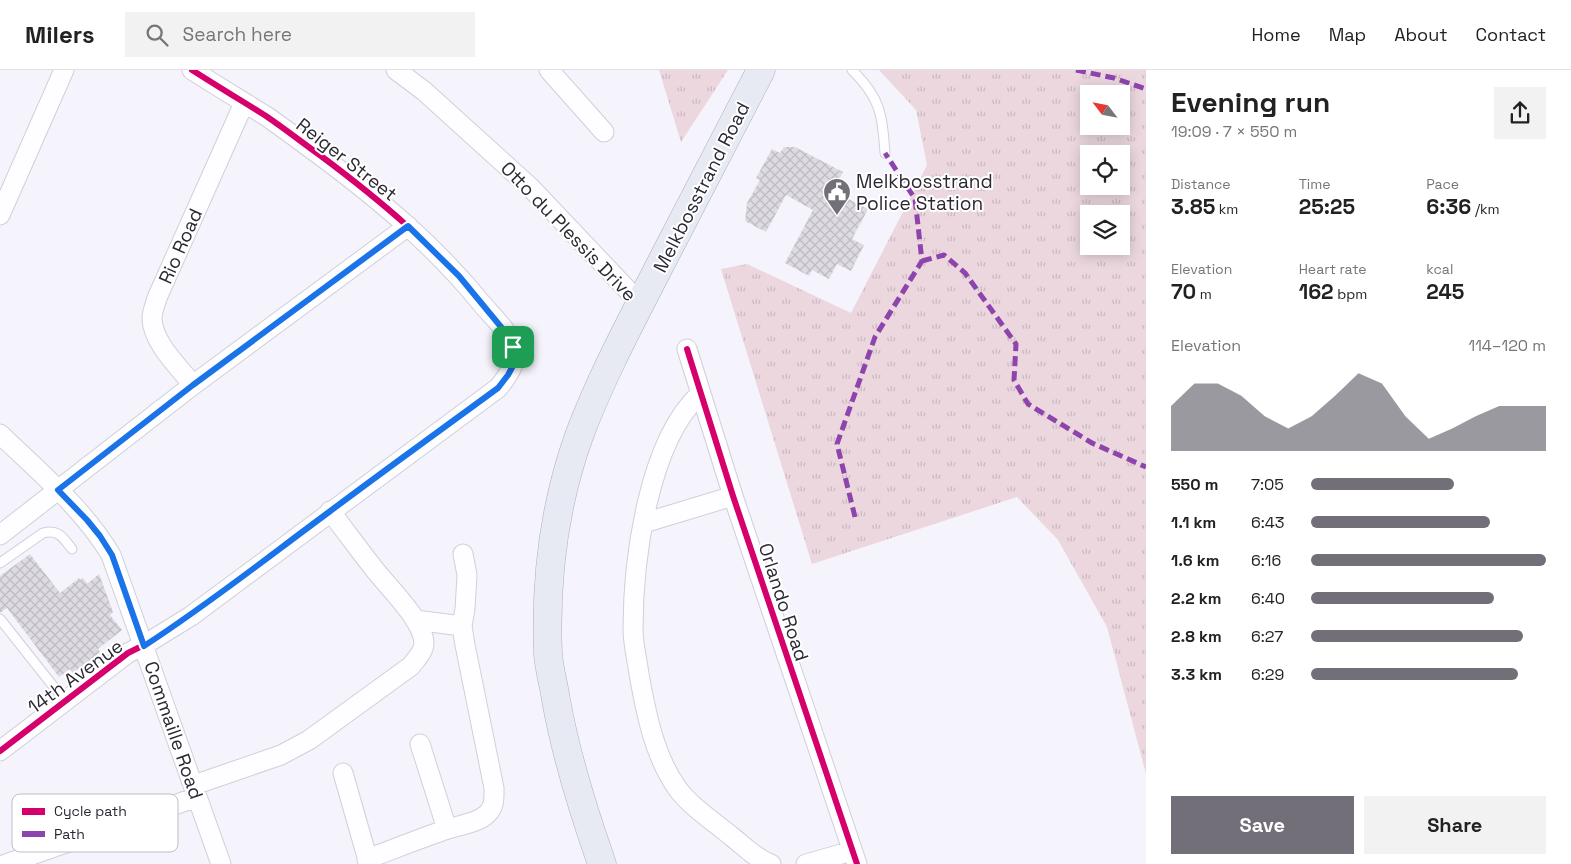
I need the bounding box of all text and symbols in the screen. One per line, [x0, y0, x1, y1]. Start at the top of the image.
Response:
search box [125, 12, 475, 57]
text: Milers [25, 19, 95, 50]
icon: search [143, 21, 171, 49]
text: Search here [183, 22, 292, 47]
text: Home [1252, 23, 1301, 46]
text: Map [1329, 23, 1366, 46]
text: About [1394, 23, 1448, 46]
text: Contact [1476, 23, 1546, 46]
text: Evening run [1171, 84, 1330, 120]
north arrow [1080, 85, 1130, 135]
map controls [1080, 85, 1130, 255]
button: share [1494, 87, 1546, 139]
street label: Melkbosstrand Road [648, 98, 755, 277]
street label: Reiger Street [291, 112, 402, 207]
text: 19:09 · 7 × 550 m [1171, 121, 1297, 142]
button: locate [1080, 145, 1130, 195]
street label: Otto du Plessis Drive [495, 156, 642, 307]
place label: Melkbosstrand Police Station [856, 169, 993, 216]
text: Distance [1171, 175, 1231, 193]
text: Time [1299, 175, 1331, 193]
text: Pace [1426, 175, 1459, 193]
public building icon: Melkbosstrand Police Station [822, 177, 852, 216]
text: 3.85 [1171, 193, 1215, 220]
text: 25:25 [1299, 193, 1355, 220]
text: 6:36 [1426, 193, 1471, 220]
text: km [1215, 200, 1238, 218]
text: /km [1471, 200, 1500, 218]
street label: Rio Road [153, 205, 208, 288]
button: layers [1080, 205, 1130, 255]
text: Elevation [1171, 260, 1232, 278]
text: Heart rate [1299, 260, 1367, 278]
text: kcal [1426, 260, 1453, 278]
text: 70 [1171, 278, 1196, 305]
text: 162 [1299, 278, 1334, 305]
text: 245 [1426, 278, 1464, 305]
text: m [1196, 285, 1212, 303]
text: bpm [1334, 285, 1367, 303]
pin [492, 326, 534, 368]
icon: arrive [499, 333, 527, 361]
text: Elevation [1171, 335, 1241, 356]
text: 114–120 m [1468, 335, 1546, 356]
text: 550 m [1171, 474, 1218, 495]
text: 7:05 [1251, 474, 1284, 495]
text: 1.1 km [1171, 512, 1216, 533]
text: 6:43 [1251, 512, 1285, 533]
street label: Orlando Road [753, 540, 814, 664]
text: 1.6 km [1171, 550, 1219, 571]
text: 6:16 [1251, 550, 1281, 571]
text: 2.2 km [1171, 588, 1222, 609]
text: 6:40 [1251, 588, 1285, 609]
text: 2.8 km [1171, 626, 1222, 647]
text: 6:27 [1251, 626, 1283, 647]
street label: 14th Avenue [23, 633, 128, 719]
street label: Commaille Road [138, 658, 209, 802]
text: 3.3 km [1171, 664, 1222, 685]
text: 6:29 [1251, 664, 1284, 685]
legend [12, 794, 178, 852]
button: Save [1171, 796, 1354, 854]
button: Share [1364, 796, 1546, 854]
text: Cycle path [54, 802, 127, 820]
text: Path [54, 825, 85, 843]

